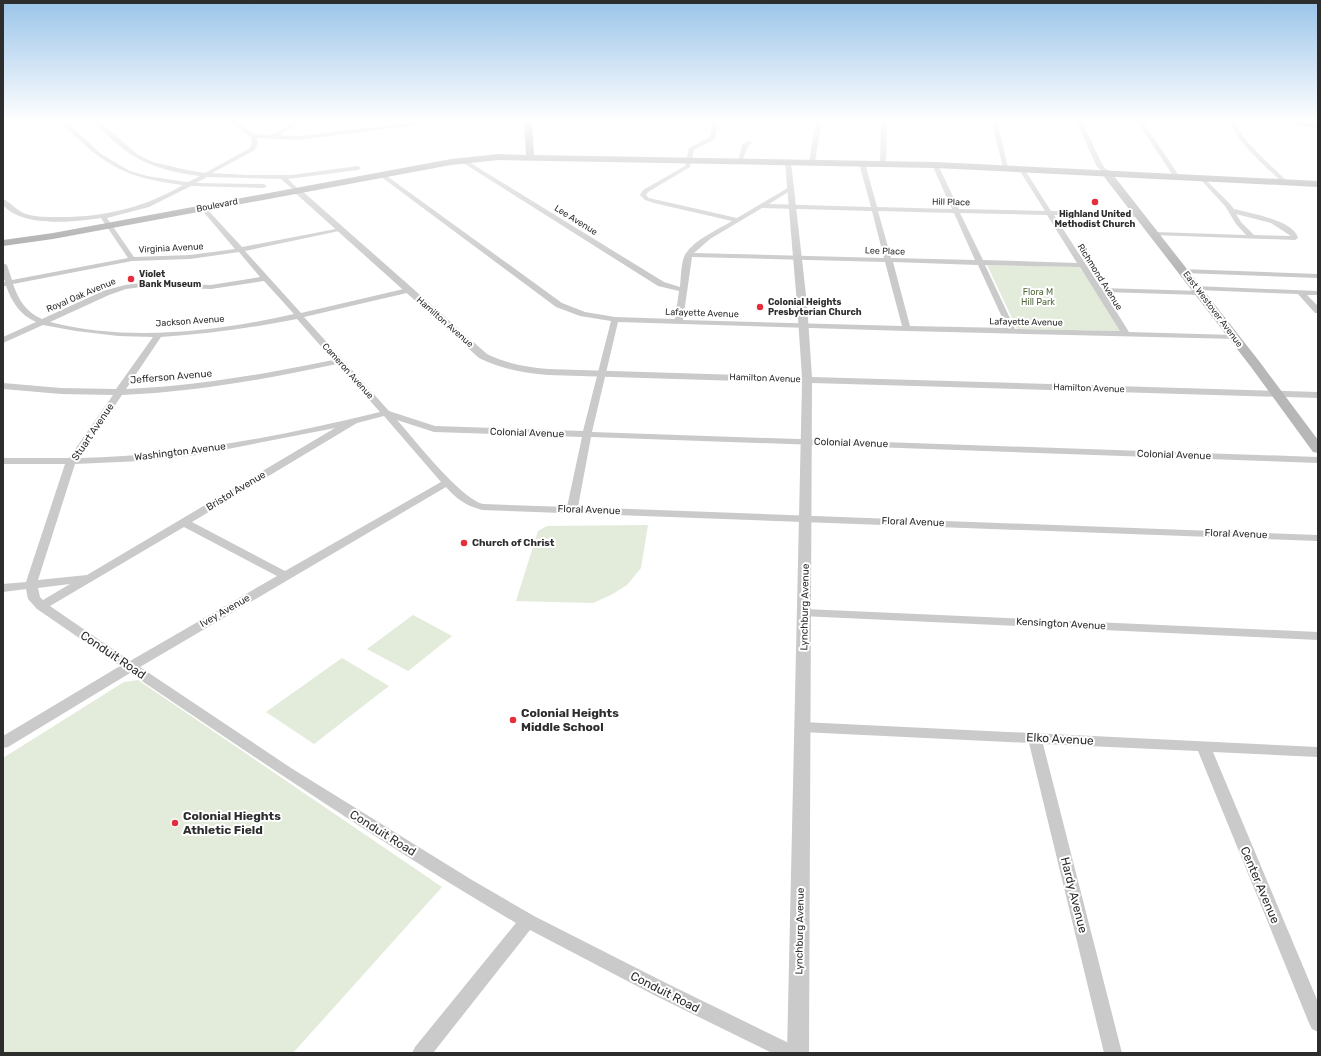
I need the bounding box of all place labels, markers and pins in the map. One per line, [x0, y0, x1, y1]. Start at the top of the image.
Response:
marker: Highland United Methodist Church [1090, 197, 1100, 207]
place label: Highland United Methodist Church [1055, 209, 1136, 229]
place label: Violet Bank Museum [139, 269, 201, 289]
marker: Violet Bank Museum [126, 274, 136, 284]
place label: Colonial Heights Presbyterian Church [768, 297, 862, 317]
marker: Colonial Heights Presbyterian Church [755, 302, 765, 312]
place label: Church of Christ [472, 537, 555, 549]
marker: Church of Christ [459, 538, 469, 548]
place label: Colonial Heights Middle School [521, 706, 619, 734]
marker: Colonial Heights Middle School [508, 715, 518, 725]
place label: Colonial Hieghts Athletic Field [183, 809, 281, 837]
marker: Colonial Hieghts Athletic Field [170, 818, 180, 828]

